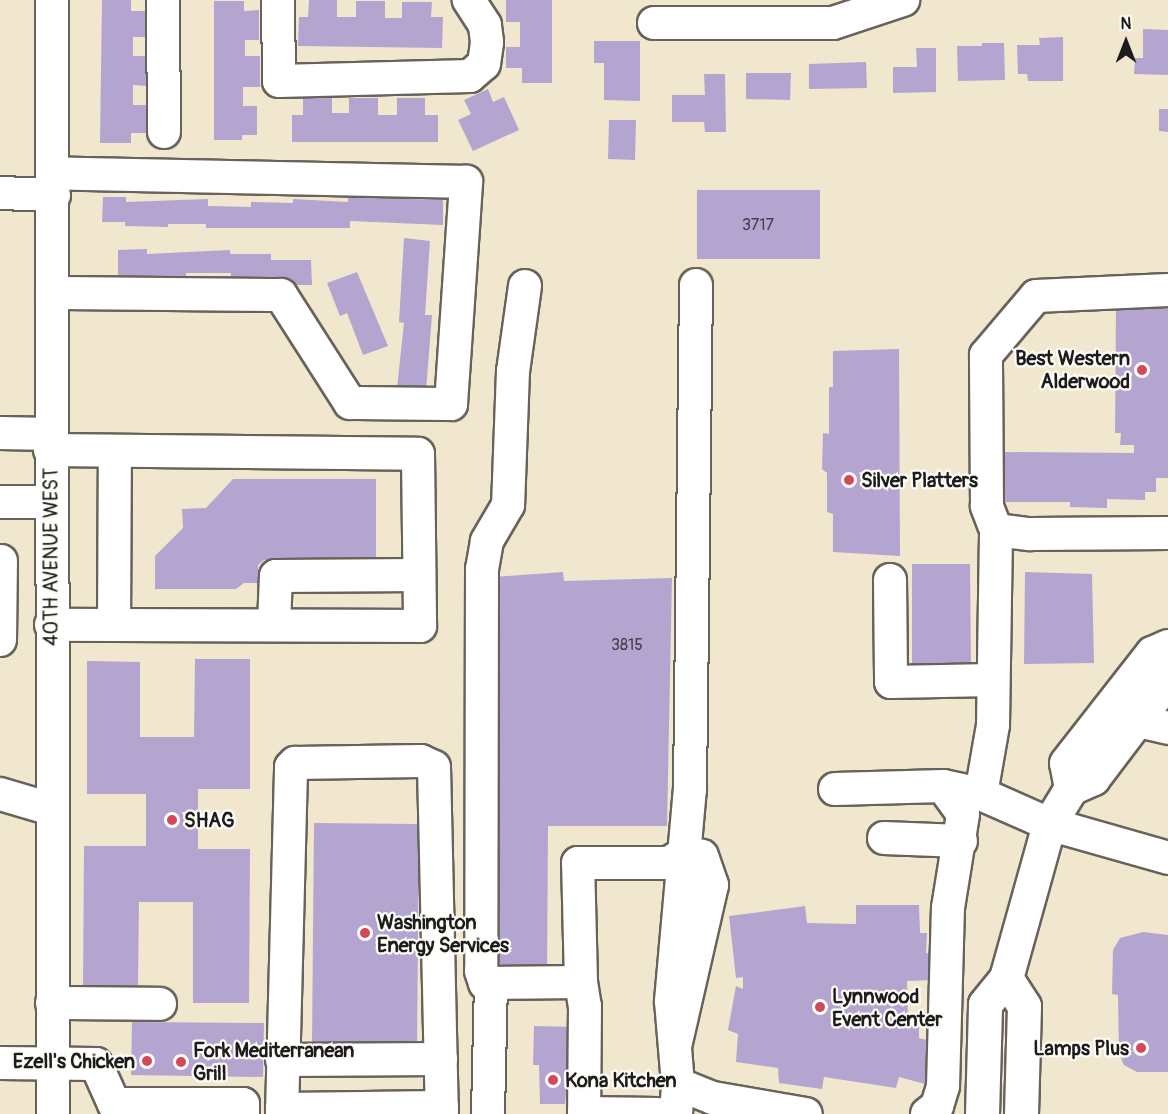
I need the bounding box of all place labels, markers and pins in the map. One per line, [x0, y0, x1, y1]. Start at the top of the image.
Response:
place label: Best Western Alderwood [1015, 346, 1130, 393]
marker: Best Western Alderwood [1135, 363, 1149, 377]
place label: Silver Platters [861, 468, 978, 492]
marker: Silver Platters [842, 473, 856, 487]
place label: SHAG [184, 808, 235, 832]
marker: SHAG [165, 813, 179, 827]
place label: Washington Energy Services [377, 910, 509, 957]
marker: Washington Energy Services [358, 926, 372, 940]
place label: Lynnwood Event Center [832, 984, 942, 1031]
marker: Lynnwood Event Center [813, 1000, 827, 1014]
place label: Lamps Plus [1033, 1036, 1129, 1060]
place label: Fork Mediterranean Grill [193, 1038, 354, 1085]
marker: Lamps Plus [1134, 1041, 1148, 1055]
place label: Ezell's Chicken [13, 1049, 135, 1073]
marker: Ezell's Chicken [140, 1054, 154, 1068]
marker: Fork Mediterranean Grill [174, 1055, 188, 1069]
place label: Kona Kitchen [565, 1068, 677, 1092]
marker: Kona Kitchen [546, 1073, 560, 1087]

